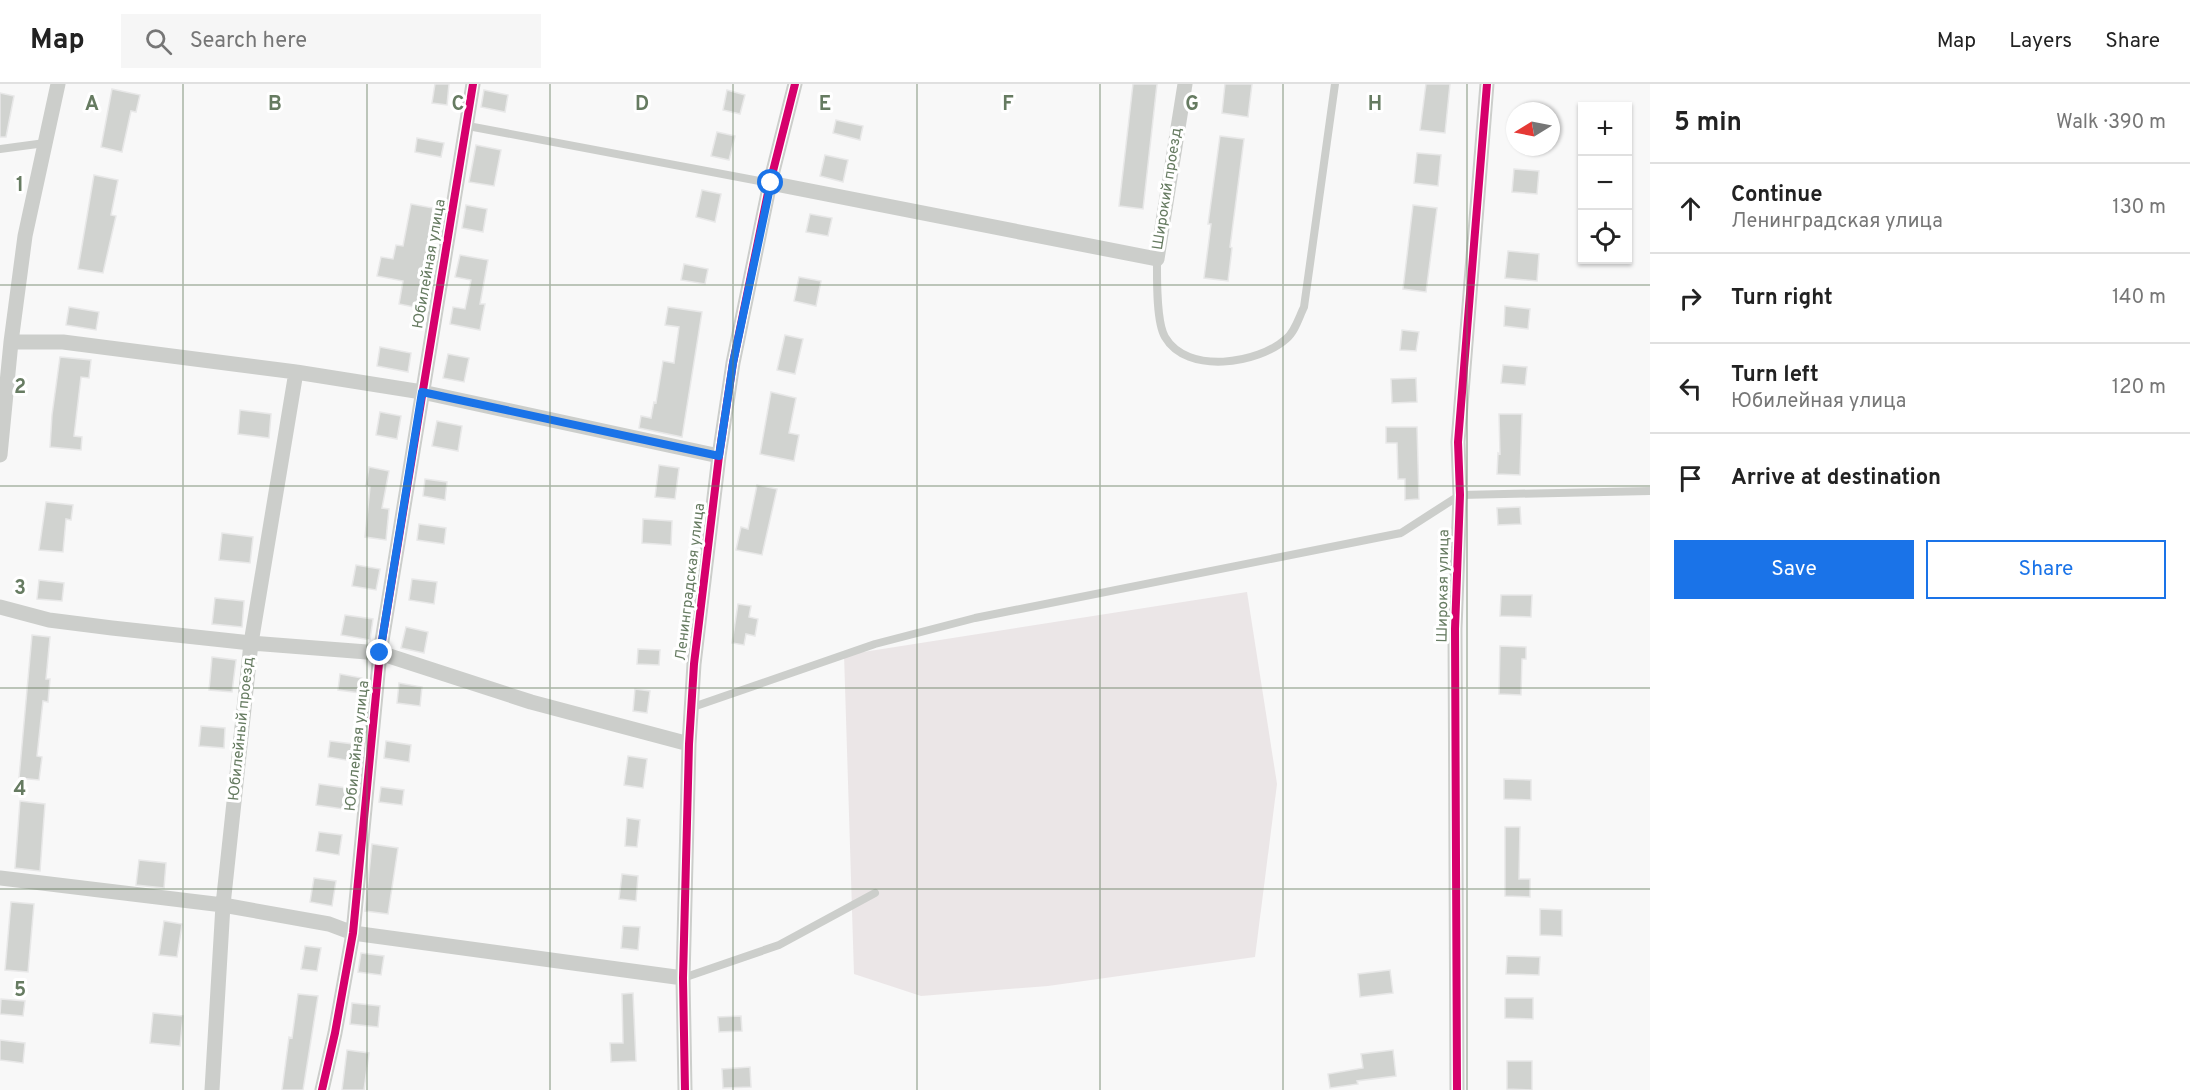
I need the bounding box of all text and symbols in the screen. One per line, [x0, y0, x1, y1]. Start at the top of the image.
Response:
search box [121, 14, 541, 68]
text: Map [30, 23, 85, 59]
icon: search [142, 25, 175, 58]
text: Search here [190, 28, 307, 55]
text: Map [1937, 28, 1976, 55]
text: Layers [2009, 28, 2072, 55]
text: Share [2105, 28, 2160, 55]
text: A [85, 92, 99, 118]
text: B [268, 92, 282, 118]
text: C [452, 92, 464, 118]
text: D [635, 92, 649, 118]
text: E [819, 92, 831, 118]
text: F [1002, 92, 1014, 118]
text: G [1185, 92, 1199, 118]
text: H [1368, 92, 1382, 118]
north arrow [1506, 102, 1560, 156]
map controls [1578, 102, 1632, 264]
button: + [1578, 102, 1632, 156]
text: 5 min [1674, 107, 1742, 140]
text: Walk · 390 m [2056, 110, 2166, 136]
street label: Широкий проезд [1149, 126, 1187, 252]
button: − [1578, 156, 1632, 210]
route start [757, 169, 783, 195]
text: 1 [16, 173, 24, 199]
text: Continue [1731, 182, 1822, 209]
icon: ahead [1674, 192, 1707, 225]
text: 130 m [2112, 195, 2166, 221]
street label: Юбилейная улица [409, 198, 451, 330]
text: Ленинградская улица [1731, 209, 1943, 235]
button: locate [1578, 210, 1632, 264]
icon: right [1674, 282, 1707, 315]
text: Turn right [1731, 285, 1833, 312]
text: 140 m [2112, 285, 2166, 311]
text: Turn left [1731, 362, 1819, 389]
icon: left [1674, 372, 1707, 405]
text: 2 [14, 375, 26, 401]
text: 120 m [2112, 375, 2166, 401]
text: Юбилейная улица [1731, 389, 1906, 415]
icon: arrive [1674, 462, 1707, 495]
text: Arrive at destination [1731, 465, 1941, 492]
street label: Ленинградская улица [672, 502, 710, 662]
street label: Широкая улица [1434, 529, 1454, 643]
button: Save [1674, 540, 1914, 599]
button: Share [1926, 540, 2166, 599]
text: 3 [14, 576, 26, 602]
route end [366, 639, 392, 665]
street label: Юбилейный проезд [225, 656, 259, 802]
street label: Юбилейная улица [342, 680, 374, 812]
text: 4 [14, 777, 26, 803]
text: 5 [14, 978, 26, 1004]

